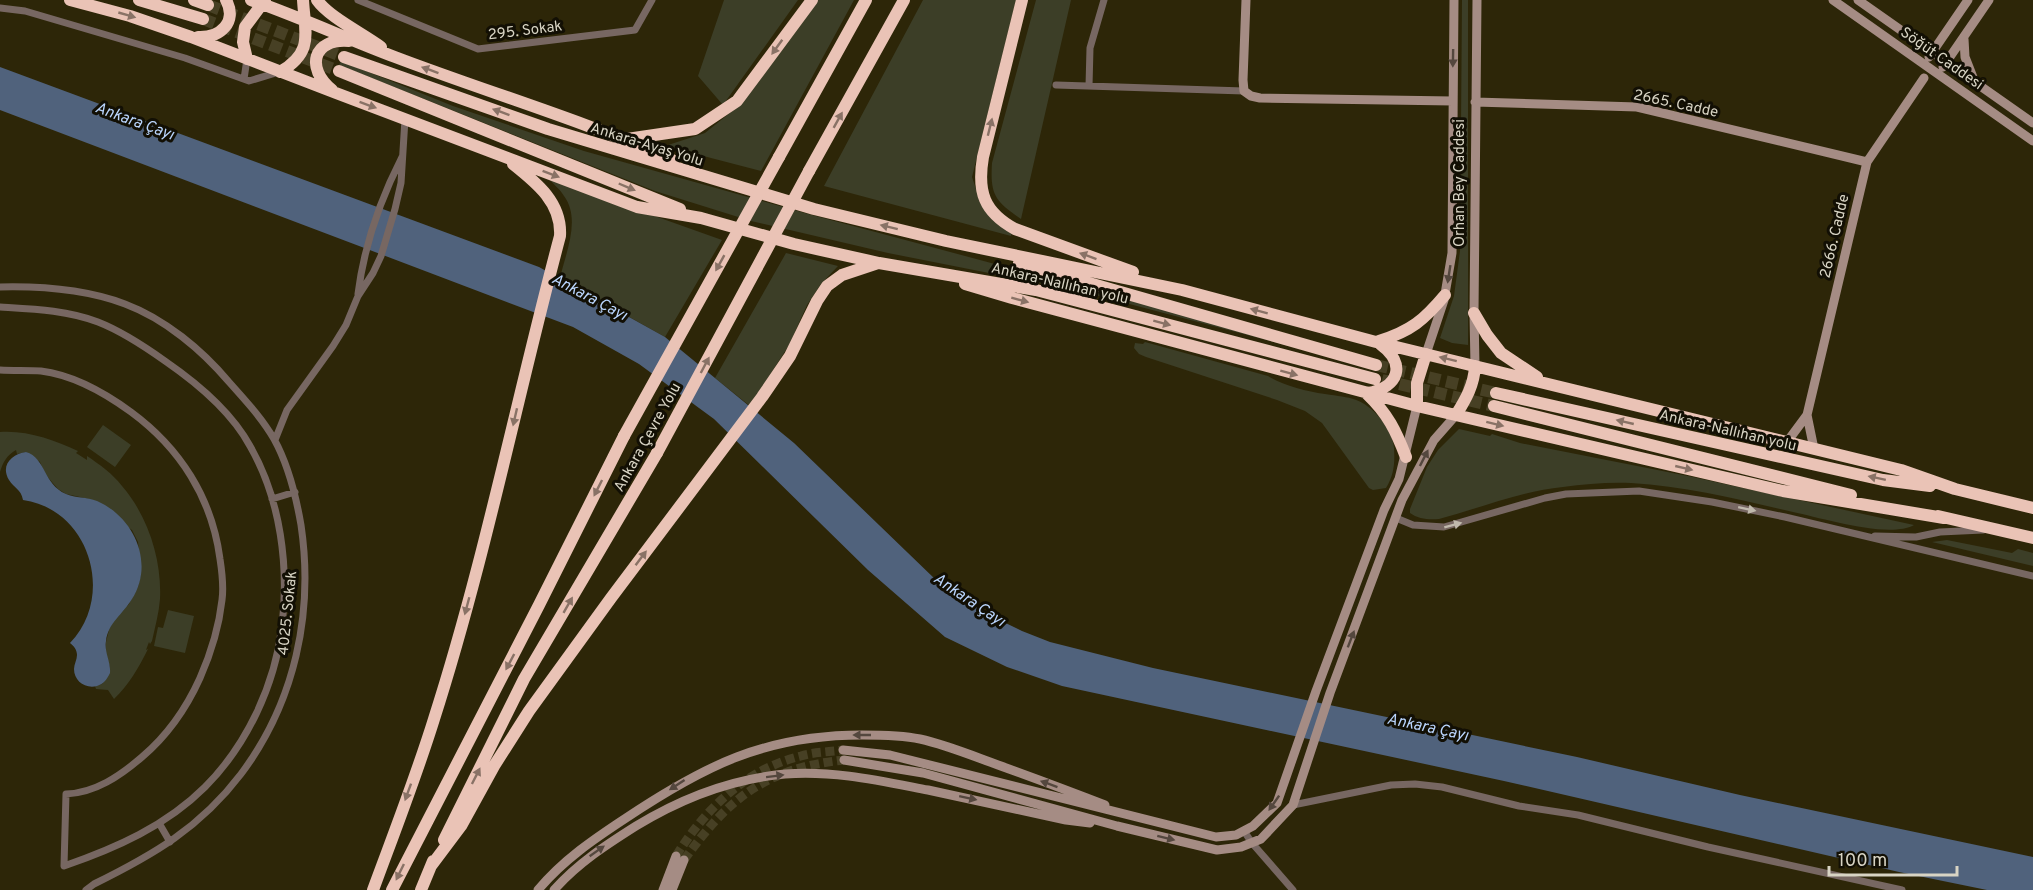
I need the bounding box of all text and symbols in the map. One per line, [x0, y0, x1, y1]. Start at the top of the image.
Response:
one-way arrow [118, 11, 136, 20]
street label: 295. Sokak [487, 17, 564, 45]
street label: Söğüt Caddesi [1896, 24, 1986, 95]
one-way arrow [772, 40, 784, 55]
one-way arrow [1449, 49, 1458, 68]
one-way arrow [421, 65, 439, 74]
street label: 2665. Cadde [1632, 86, 1720, 123]
water label: Ankara Çayı [92, 98, 178, 146]
one-way arrow [360, 101, 378, 111]
one-way arrow [492, 107, 510, 117]
one-way arrow [832, 112, 843, 128]
one-way arrow [986, 118, 996, 136]
street label: Ankara-Ayaş Yolu [588, 119, 705, 172]
street label: Orhan Bey Caddesi [1451, 119, 1470, 247]
one-way arrow [542, 170, 560, 179]
one-way arrow [618, 182, 636, 192]
street label: 2666. Cadde [1817, 192, 1854, 280]
one-way arrow [880, 222, 898, 232]
one-way arrow [1078, 251, 1096, 261]
one-way arrow [715, 255, 725, 272]
street label: Ankara-Nallıhan yolu [989, 259, 1130, 310]
one-way arrow [1445, 265, 1454, 284]
water label: Ankara Çayı [548, 270, 631, 326]
one-way arrow [1011, 296, 1029, 306]
one-way arrow [1250, 306, 1268, 315]
one-way arrow [1153, 318, 1171, 328]
one-way arrow [1439, 353, 1458, 363]
one-way arrow [700, 356, 710, 373]
one-way arrow [1280, 368, 1298, 378]
street label: Ankara Çevre Yolu [610, 380, 686, 496]
street label: Ankara-Nallıhan yolu [1657, 406, 1798, 457]
one-way arrow [509, 408, 519, 427]
one-way arrow [1615, 417, 1634, 426]
one-way arrow [1485, 419, 1504, 429]
one-way arrow [1419, 450, 1429, 467]
one-way arrow [1675, 464, 1694, 474]
one-way arrow [1867, 473, 1886, 482]
one-way arrow [593, 480, 603, 497]
one-way arrow [1737, 505, 1756, 514]
one-way arrow [1443, 519, 1462, 529]
one-way arrow [634, 550, 647, 566]
water label: Ankara Çayı [929, 569, 1010, 633]
street label: 4025. Sokak [275, 570, 302, 656]
one-way arrow [563, 596, 573, 613]
one-way arrow [461, 597, 471, 615]
one-way arrow [1346, 629, 1356, 647]
one-way arrow [505, 654, 515, 671]
water label: Ankara Çayı [1385, 710, 1471, 747]
one-way arrow [853, 730, 872, 740]
one-way arrow [471, 768, 480, 785]
one-way arrow [766, 771, 785, 780]
one-way arrow [669, 779, 685, 791]
one-way arrow [1040, 779, 1058, 789]
one-way arrow [403, 783, 413, 801]
one-way arrow [958, 794, 977, 803]
one-way arrow [1268, 795, 1280, 811]
one-way arrow [1157, 833, 1175, 843]
scale bar [1829, 839, 1956, 877]
one-way arrow [589, 845, 605, 857]
text: 100 m [1838, 850, 1887, 873]
one-way arrow [396, 864, 405, 881]

